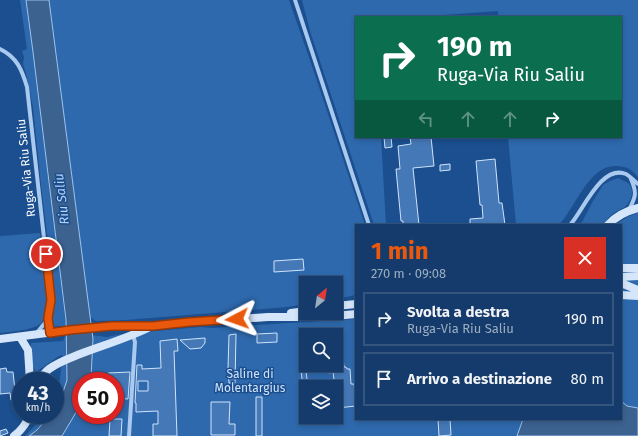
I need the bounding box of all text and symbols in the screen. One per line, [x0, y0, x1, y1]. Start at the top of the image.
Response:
text: 190 m [437, 30, 512, 63]
icon: right [371, 32, 423, 84]
text: Ruga-Via Riu Saliu [437, 64, 585, 86]
icon: left [415, 108, 437, 130]
icon: ahead [457, 108, 479, 130]
icon: ahead [499, 108, 521, 130]
icon: right [541, 108, 563, 130]
street label: Ruga-Via Riu Saliu [14, 118, 38, 218]
water label: Riu Saliu [51, 172, 72, 225]
pin [29, 237, 63, 271]
text: 1 min [371, 237, 429, 265]
button: close [564, 237, 606, 279]
icon: arrive [35, 243, 57, 265]
text: 270 m · 09:08 [371, 266, 446, 281]
north arrow [299, 276, 343, 320]
map controls [299, 276, 343, 424]
position arrow [216, 298, 258, 340]
text: Svolta a destra [407, 303, 509, 321]
icon: right [373, 308, 395, 330]
text: 190 m [564, 310, 604, 328]
text: Ruga-Via Riu Saliu [407, 321, 514, 336]
button: search [299, 328, 343, 372]
park label: Saline di Molentargius [215, 367, 286, 395]
icon: arrive [373, 368, 395, 390]
text: Arrivo a destinazione [407, 370, 552, 388]
text: 80 m [571, 370, 604, 388]
speed limit sign: 50 [72, 372, 124, 424]
button: layers [299, 380, 343, 424]
text: 43 [27, 381, 49, 405]
text: km/h [26, 402, 50, 414]

